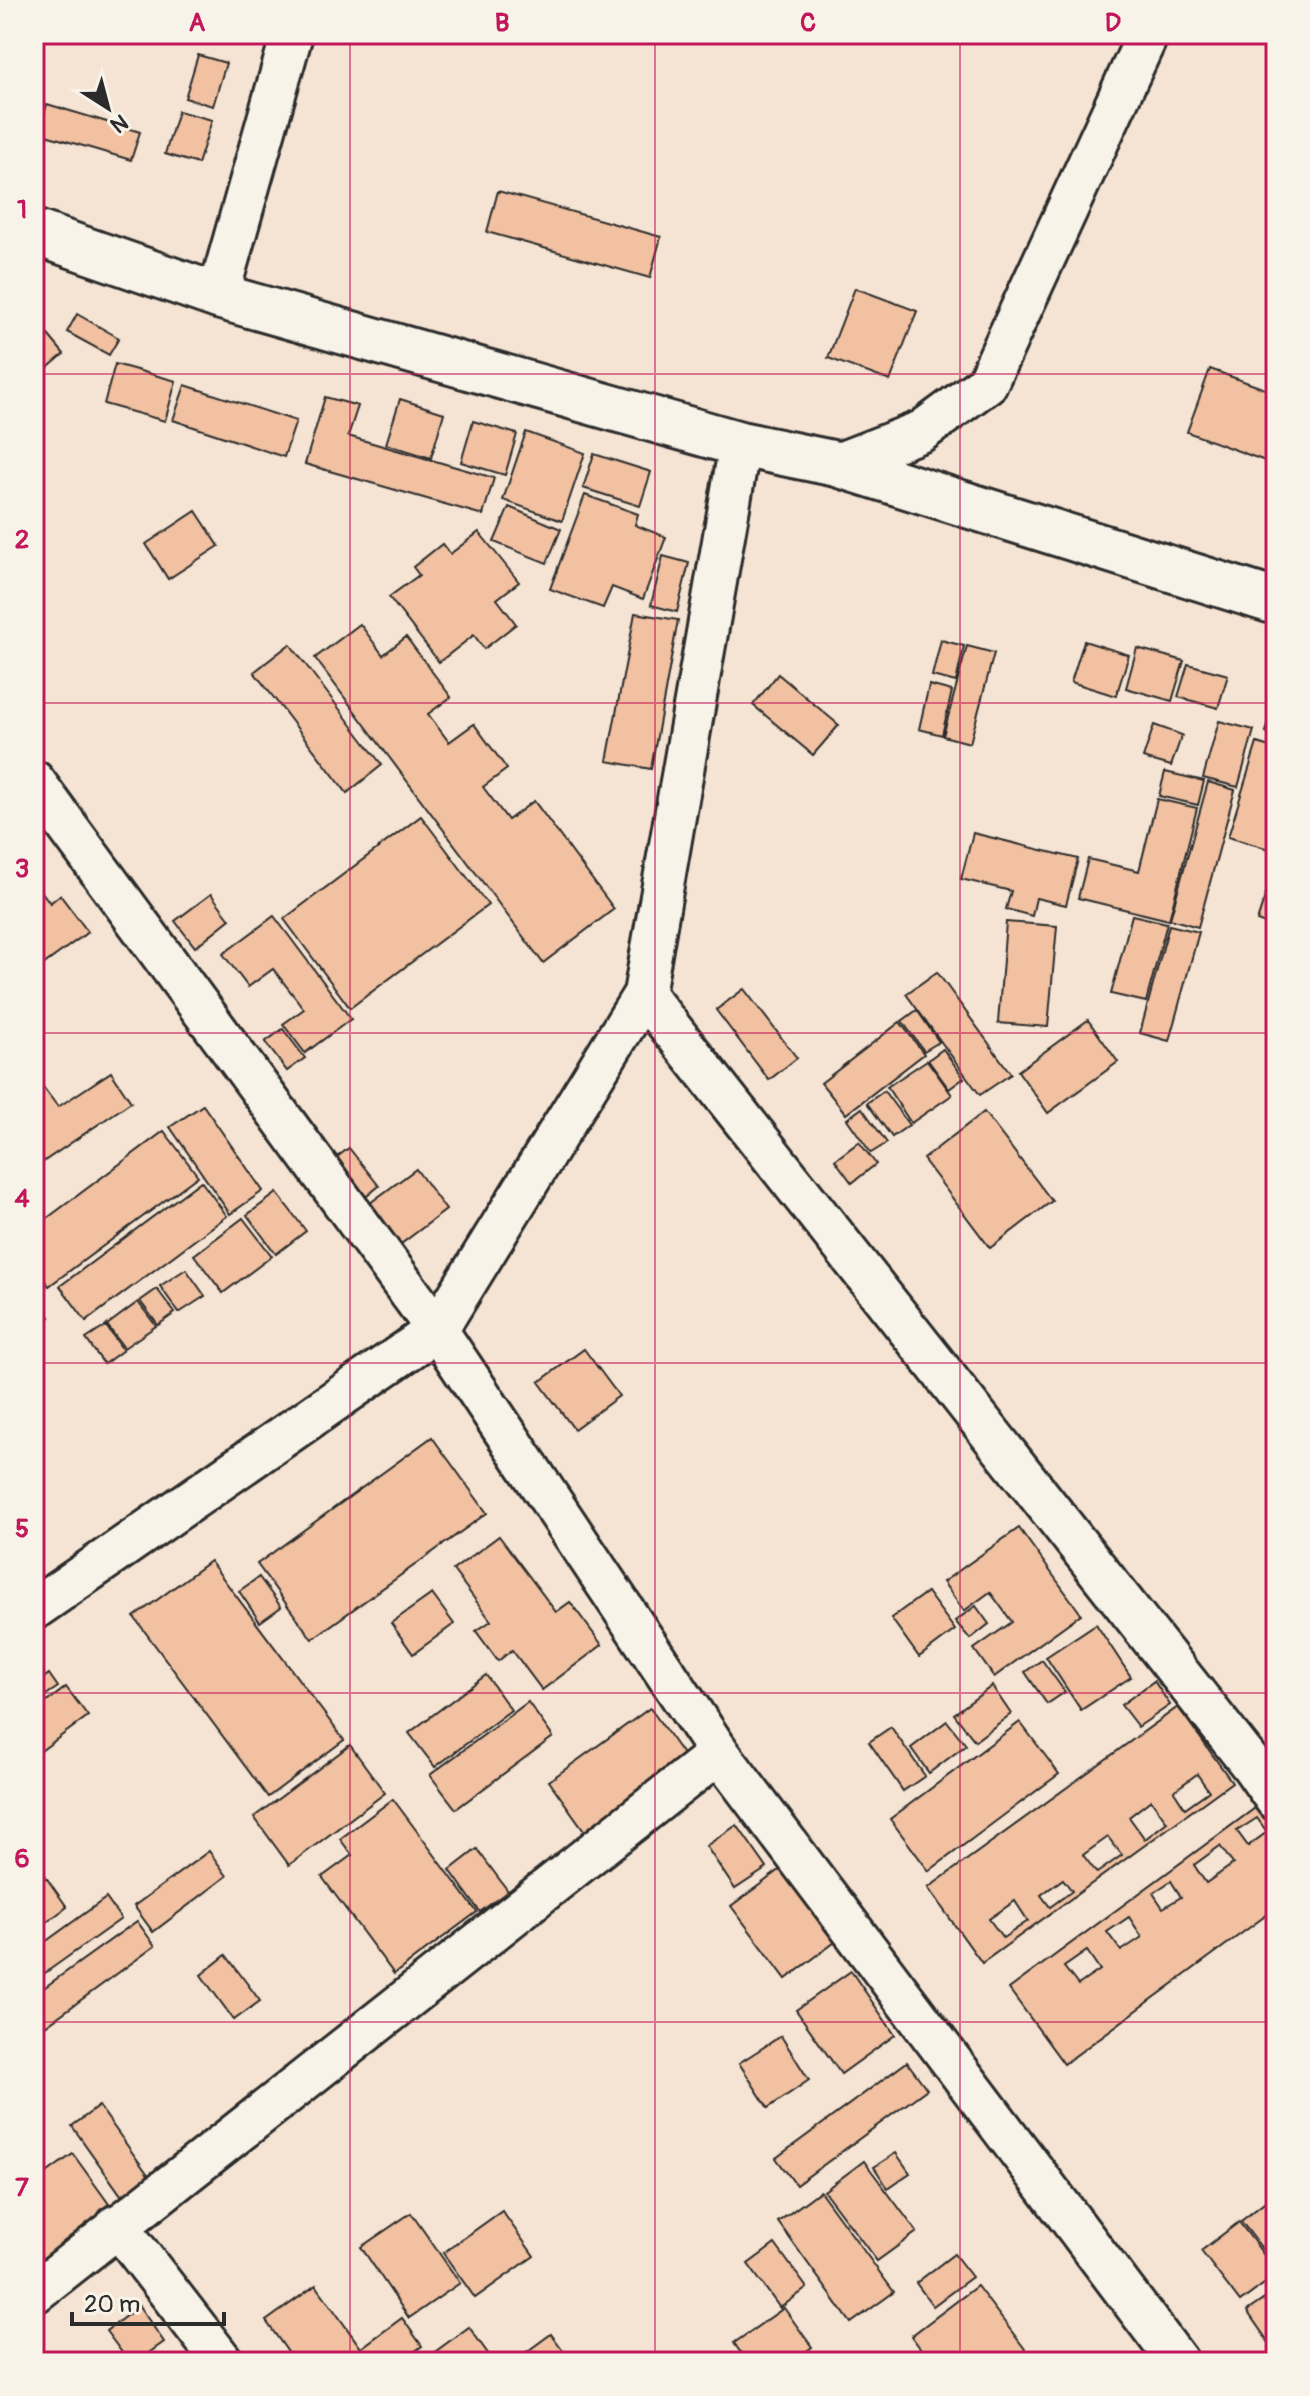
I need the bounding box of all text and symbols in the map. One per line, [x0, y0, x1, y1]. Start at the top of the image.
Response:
text: A [189, 7, 206, 39]
text: B [495, 7, 509, 39]
text: C [800, 7, 816, 39]
text: D [1105, 7, 1121, 39]
north arrow [68, 68, 148, 148]
text: N [105, 108, 133, 139]
text: 1 [17, 194, 27, 226]
text: 2 [15, 524, 29, 556]
text: 3 [15, 853, 29, 885]
text: 4 [14, 1183, 30, 1215]
text: 5 [15, 1513, 29, 1545]
text: 6 [14, 1843, 30, 1875]
text: 7 [15, 2172, 29, 2204]
scale bar [72, 2276, 224, 2326]
text: 20 m [84, 2290, 140, 2319]

